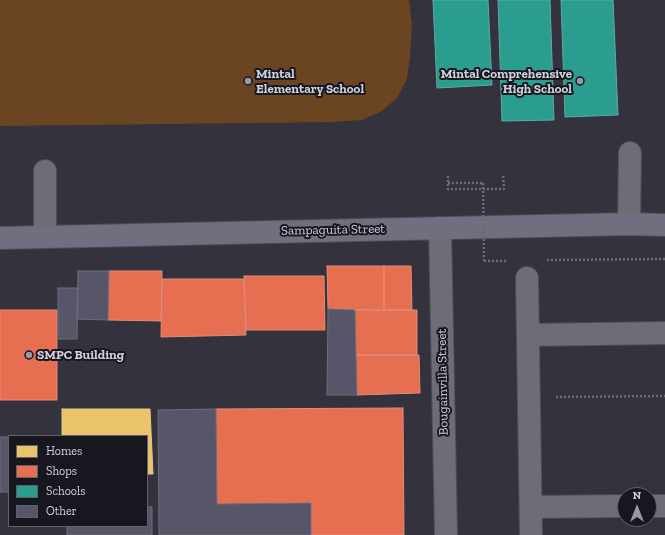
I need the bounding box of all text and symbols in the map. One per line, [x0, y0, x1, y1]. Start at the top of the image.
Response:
place label: Mintal Elementary School [256, 66, 364, 97]
place label: Mintal Comprehensive High School [441, 66, 572, 97]
marker: Mintal Elementary School [243, 76, 253, 86]
marker: Mintal Comprehensive High School [575, 76, 585, 86]
street label: Sampaguita Street [281, 221, 385, 239]
street label: Bougainvilla Street [434, 329, 452, 435]
place label: SMPC Building [37, 347, 124, 363]
marker: SMPC Building [24, 350, 34, 360]
legend [8, 435, 148, 527]
text: Homes [46, 444, 82, 458]
text: Shops [46, 464, 77, 478]
text: Schools [46, 484, 85, 498]
north arrow [617, 487, 657, 527]
text: N [633, 489, 641, 502]
text: Other [46, 504, 77, 518]

